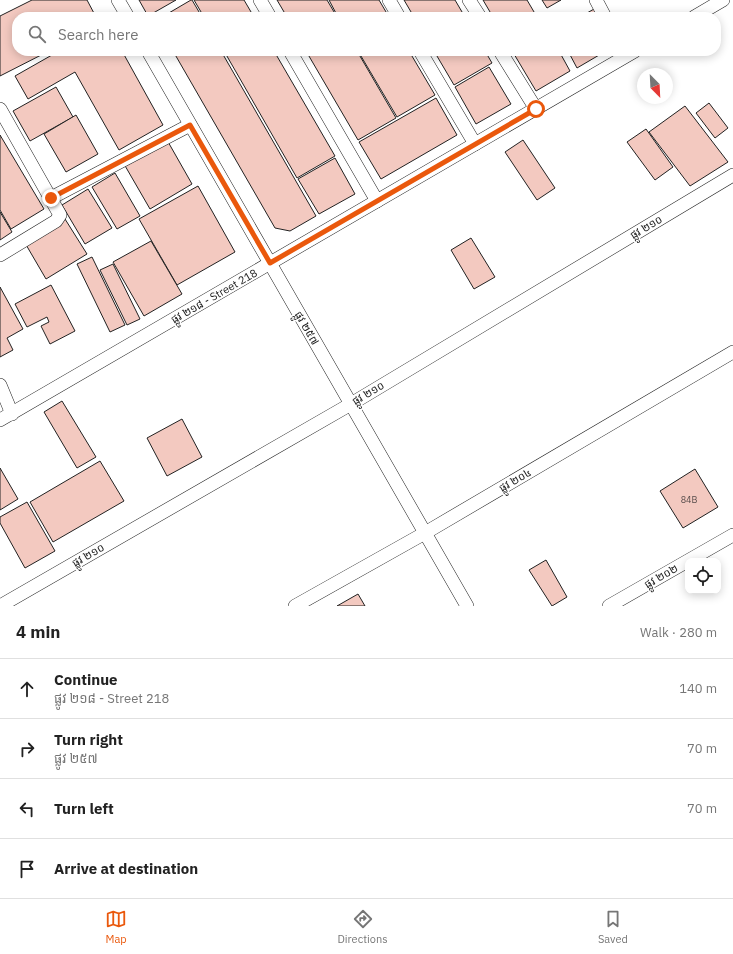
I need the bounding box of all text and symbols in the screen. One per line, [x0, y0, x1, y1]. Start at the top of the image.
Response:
search box [12, 12, 721, 56]
icon: search [26, 23, 48, 45]
text: Search here [58, 25, 138, 44]
north arrow [637, 68, 673, 104]
route start [527, 100, 545, 118]
route end [42, 189, 60, 207]
street label: ផ្លូវ ២១០ [627, 212, 666, 245]
street label: ផ្លូវ ២១៨ - Street 218 [168, 266, 261, 329]
street label: ផ្លូវ ២៥៧ [289, 308, 322, 349]
street label: ផ្លូវ ២១០ [349, 378, 388, 411]
street label: ផ្លូវ ២០៤ [496, 465, 535, 498]
house number: 84B [681, 494, 697, 505]
street label: ផ្លូវ ២១០ [69, 540, 108, 573]
map controls [685, 558, 721, 594]
button: locate [685, 558, 721, 594]
street label: ផ្លូវ ២០២ [642, 561, 682, 594]
text: 4 min [16, 621, 60, 643]
text: Walk · 280 m [640, 624, 717, 641]
text: Continue [54, 670, 118, 689]
icon: ahead [16, 678, 38, 700]
text: 140 m [679, 680, 717, 697]
text: ផ្លូវ ២១៨ - Street 218 [54, 690, 169, 707]
text: Turn right [54, 730, 123, 749]
icon: right [16, 738, 38, 760]
text: 70 m [687, 740, 717, 757]
text: ផ្លូវ ២៥៧ [54, 750, 98, 767]
icon: left [16, 798, 38, 820]
text: Turn left [54, 799, 114, 818]
text: 70 m [687, 800, 717, 817]
icon: arrive [16, 858, 38, 880]
text: Arrive at destination [54, 859, 198, 878]
tab: Map [105, 908, 127, 946]
tab: Directions [337, 908, 388, 946]
tab: Saved [598, 908, 628, 946]

